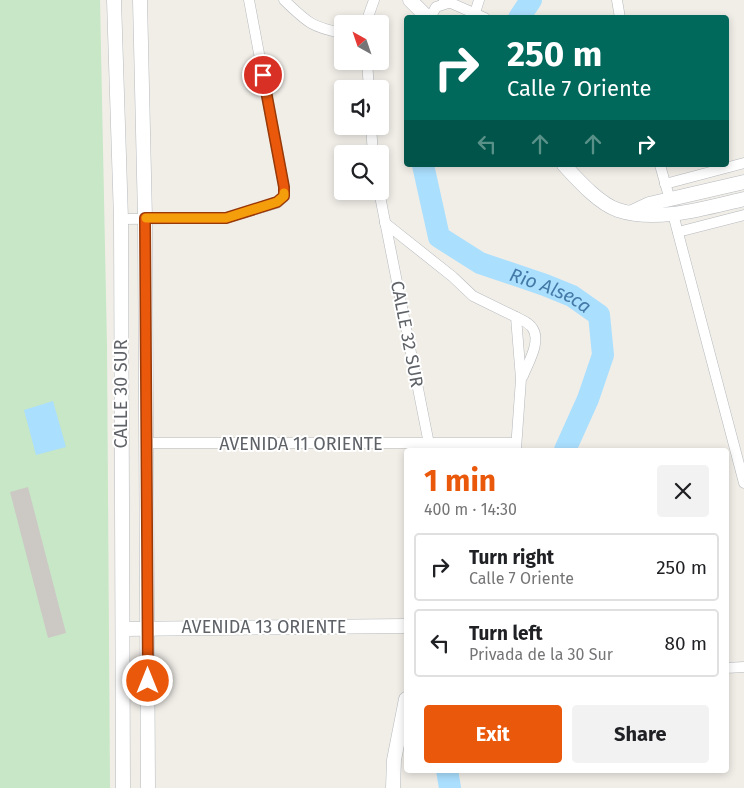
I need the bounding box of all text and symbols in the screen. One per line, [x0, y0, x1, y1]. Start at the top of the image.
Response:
north arrow [334, 15, 389, 70]
map controls [334, 15, 389, 200]
text: 250 m [507, 33, 602, 75]
icon: right [424, 35, 489, 100]
pin [242, 54, 284, 96]
icon: arrive [249, 61, 277, 89]
text: Calle 7 Oriente [507, 75, 651, 102]
button: sound [334, 80, 389, 135]
icon: left [473, 130, 501, 158]
icon: ahead [526, 130, 554, 158]
icon: ahead [579, 130, 607, 158]
icon: right [632, 130, 660, 158]
button: search [334, 145, 389, 200]
water label: Rio Alseca [507, 262, 596, 318]
street label: CALLE 32 SUR [386, 279, 428, 389]
street label: CALLE 30 SUR [110, 339, 132, 449]
street label: AVENIDA 11 ORIENTE [219, 433, 383, 455]
text: 1 min [424, 463, 496, 499]
button: close [657, 465, 709, 517]
text: 400 m · 14:30 [424, 500, 517, 519]
text: Turn right [469, 546, 554, 569]
icon: right [426, 553, 454, 581]
text: 250 m [656, 556, 707, 579]
text: Calle 7 Oriente [469, 569, 574, 588]
street label: AVENIDA 13 ORIENTE [182, 616, 346, 638]
text: Turn left [469, 622, 543, 645]
icon: left [426, 629, 454, 657]
text: 80 m [665, 632, 707, 655]
text: Privada de la 30 Sur [469, 645, 613, 664]
position arrow [121, 654, 173, 706]
button: Exit [424, 705, 562, 763]
button: Share [572, 705, 709, 763]

